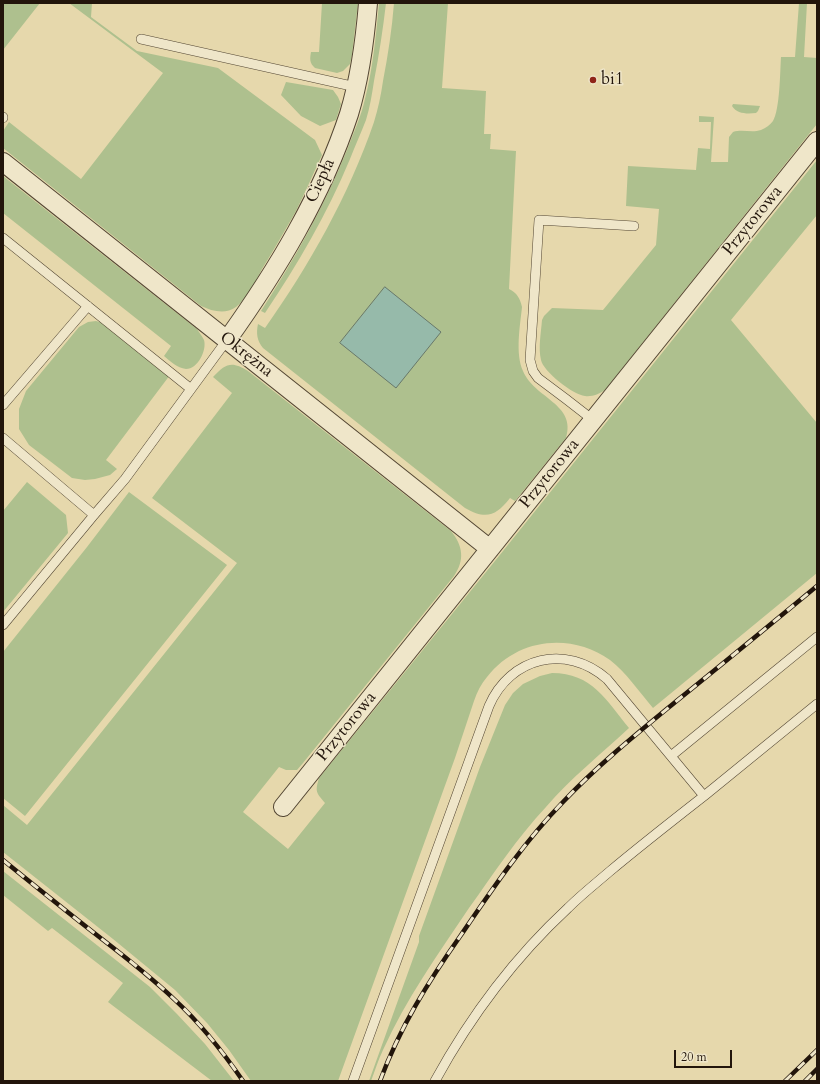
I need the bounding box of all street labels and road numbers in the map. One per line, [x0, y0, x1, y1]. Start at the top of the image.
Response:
street label: Ciepła [302, 156, 340, 206]
street label: Przytorowa [719, 182, 787, 260]
street label: Okrężna [215, 328, 277, 382]
street label: Przytorowa [516, 435, 584, 513]
street label: Przytorowa [313, 688, 381, 766]

